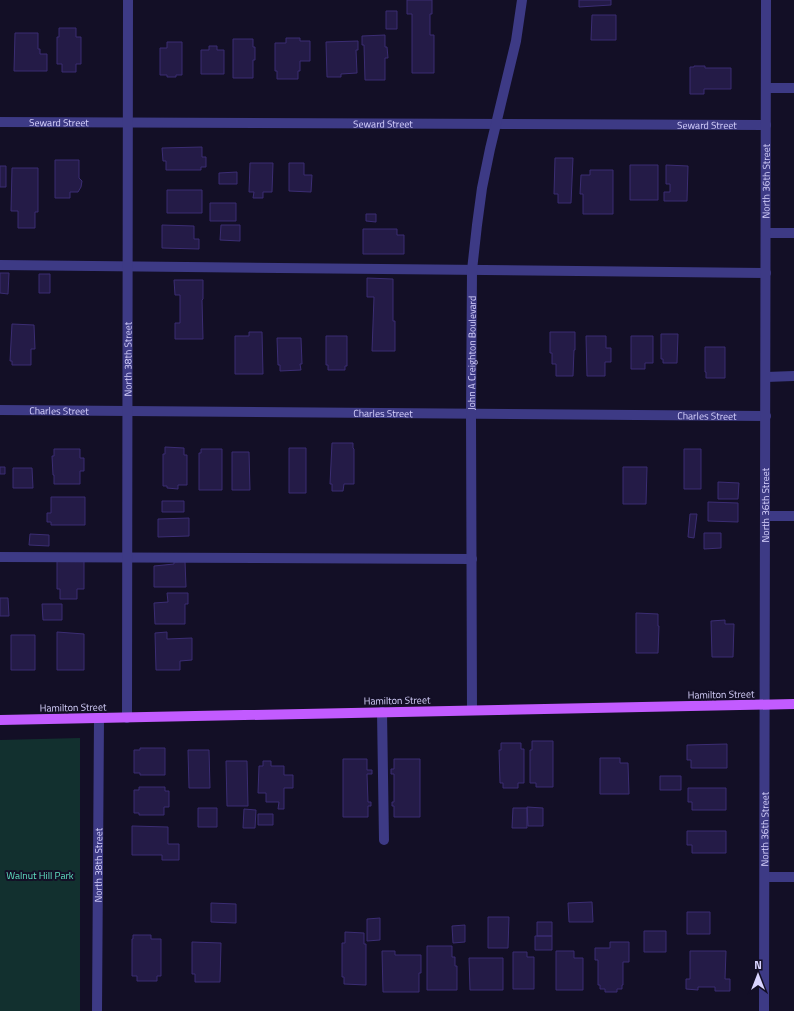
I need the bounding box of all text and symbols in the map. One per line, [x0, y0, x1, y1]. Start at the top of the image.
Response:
street label: Seward Street [29, 115, 89, 130]
street label: Seward Street [353, 116, 413, 132]
street label: Seward Street [677, 118, 737, 133]
street label: North 36th Street [759, 143, 774, 218]
street label: John A Creighton Boulevard [464, 296, 480, 410]
street label: North 38th Street [120, 321, 136, 396]
street label: Charles Street [29, 403, 89, 419]
street label: Charles Street [353, 406, 413, 421]
street label: Charles Street [677, 408, 737, 424]
street label: North 36th Street [758, 467, 773, 542]
street label: Hamilton Street [688, 686, 755, 703]
street label: Hamilton Street [364, 692, 431, 709]
street label: Hamilton Street [40, 699, 107, 716]
street label: North 36th Street [757, 791, 772, 866]
street label: North 38th Street [91, 827, 106, 902]
park label: Walnut Hill Park [6, 868, 74, 883]
north arrow [738, 955, 778, 995]
text: N [754, 957, 762, 973]

